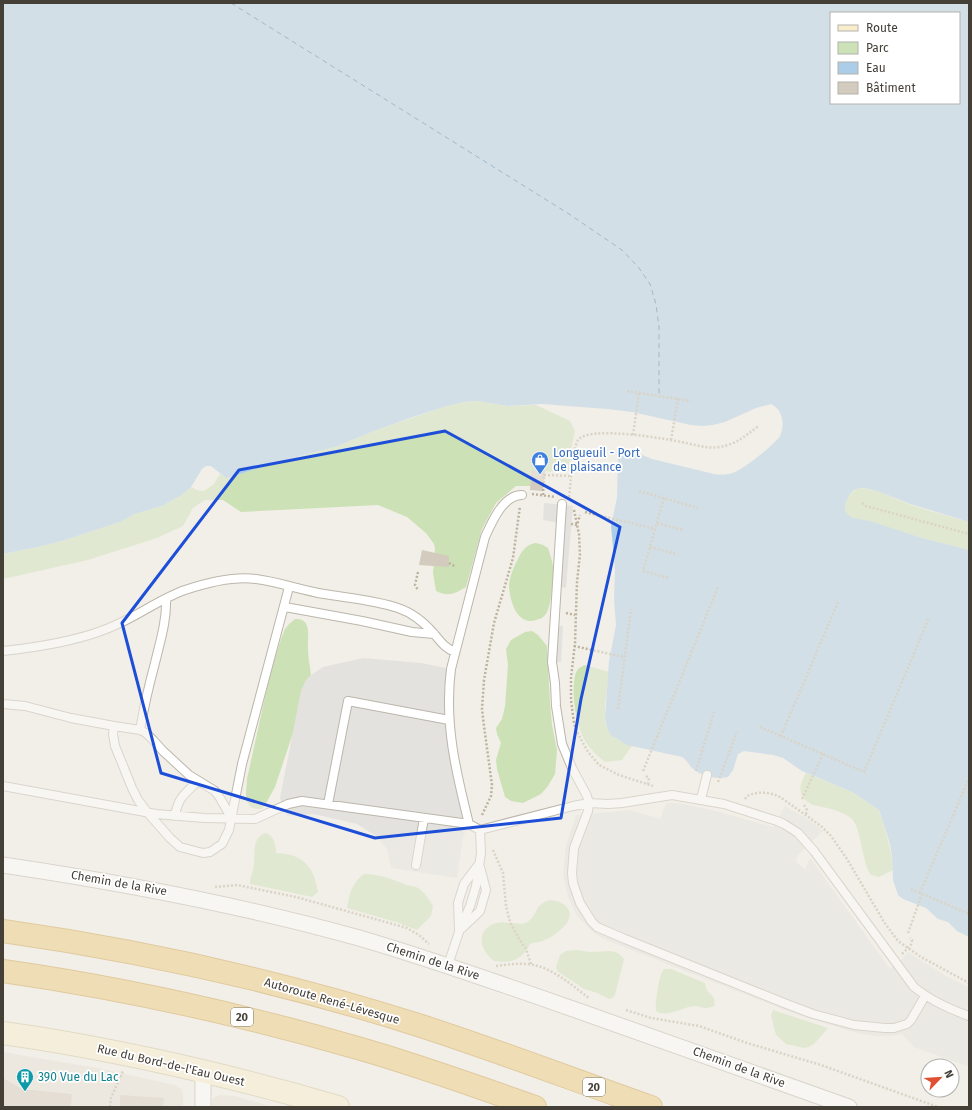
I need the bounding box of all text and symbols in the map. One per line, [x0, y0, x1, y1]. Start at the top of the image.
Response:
legend [830, 12, 960, 104]
text: Route [866, 21, 898, 35]
text: Parc [866, 41, 889, 55]
text: Eau [866, 61, 886, 75]
text: Bâtiment [866, 81, 916, 95]
place label: Longueuil - Port de plaisance [553, 446, 641, 474]
shop icon: Longueuil - Port de plaisance [530, 450, 550, 475]
street label: Chemin de la Rive [70, 868, 168, 898]
street label: Chemin de la Rive [385, 939, 481, 983]
street label: Autoroute René-Lévesque [263, 975, 401, 1027]
road number: 20 [231, 1008, 253, 1026]
street label: Rue du Bord-de-l'Eau Ouest [96, 1041, 247, 1089]
street label: Chemin de la Rive [691, 1044, 787, 1090]
north arrow [920, 1058, 960, 1098]
building icon: 390 Vue du Lac [15, 1067, 35, 1092]
text: N [941, 1068, 956, 1080]
place label: 390 Vue du Lac [38, 1070, 119, 1084]
road number: 20 [583, 1078, 605, 1096]

